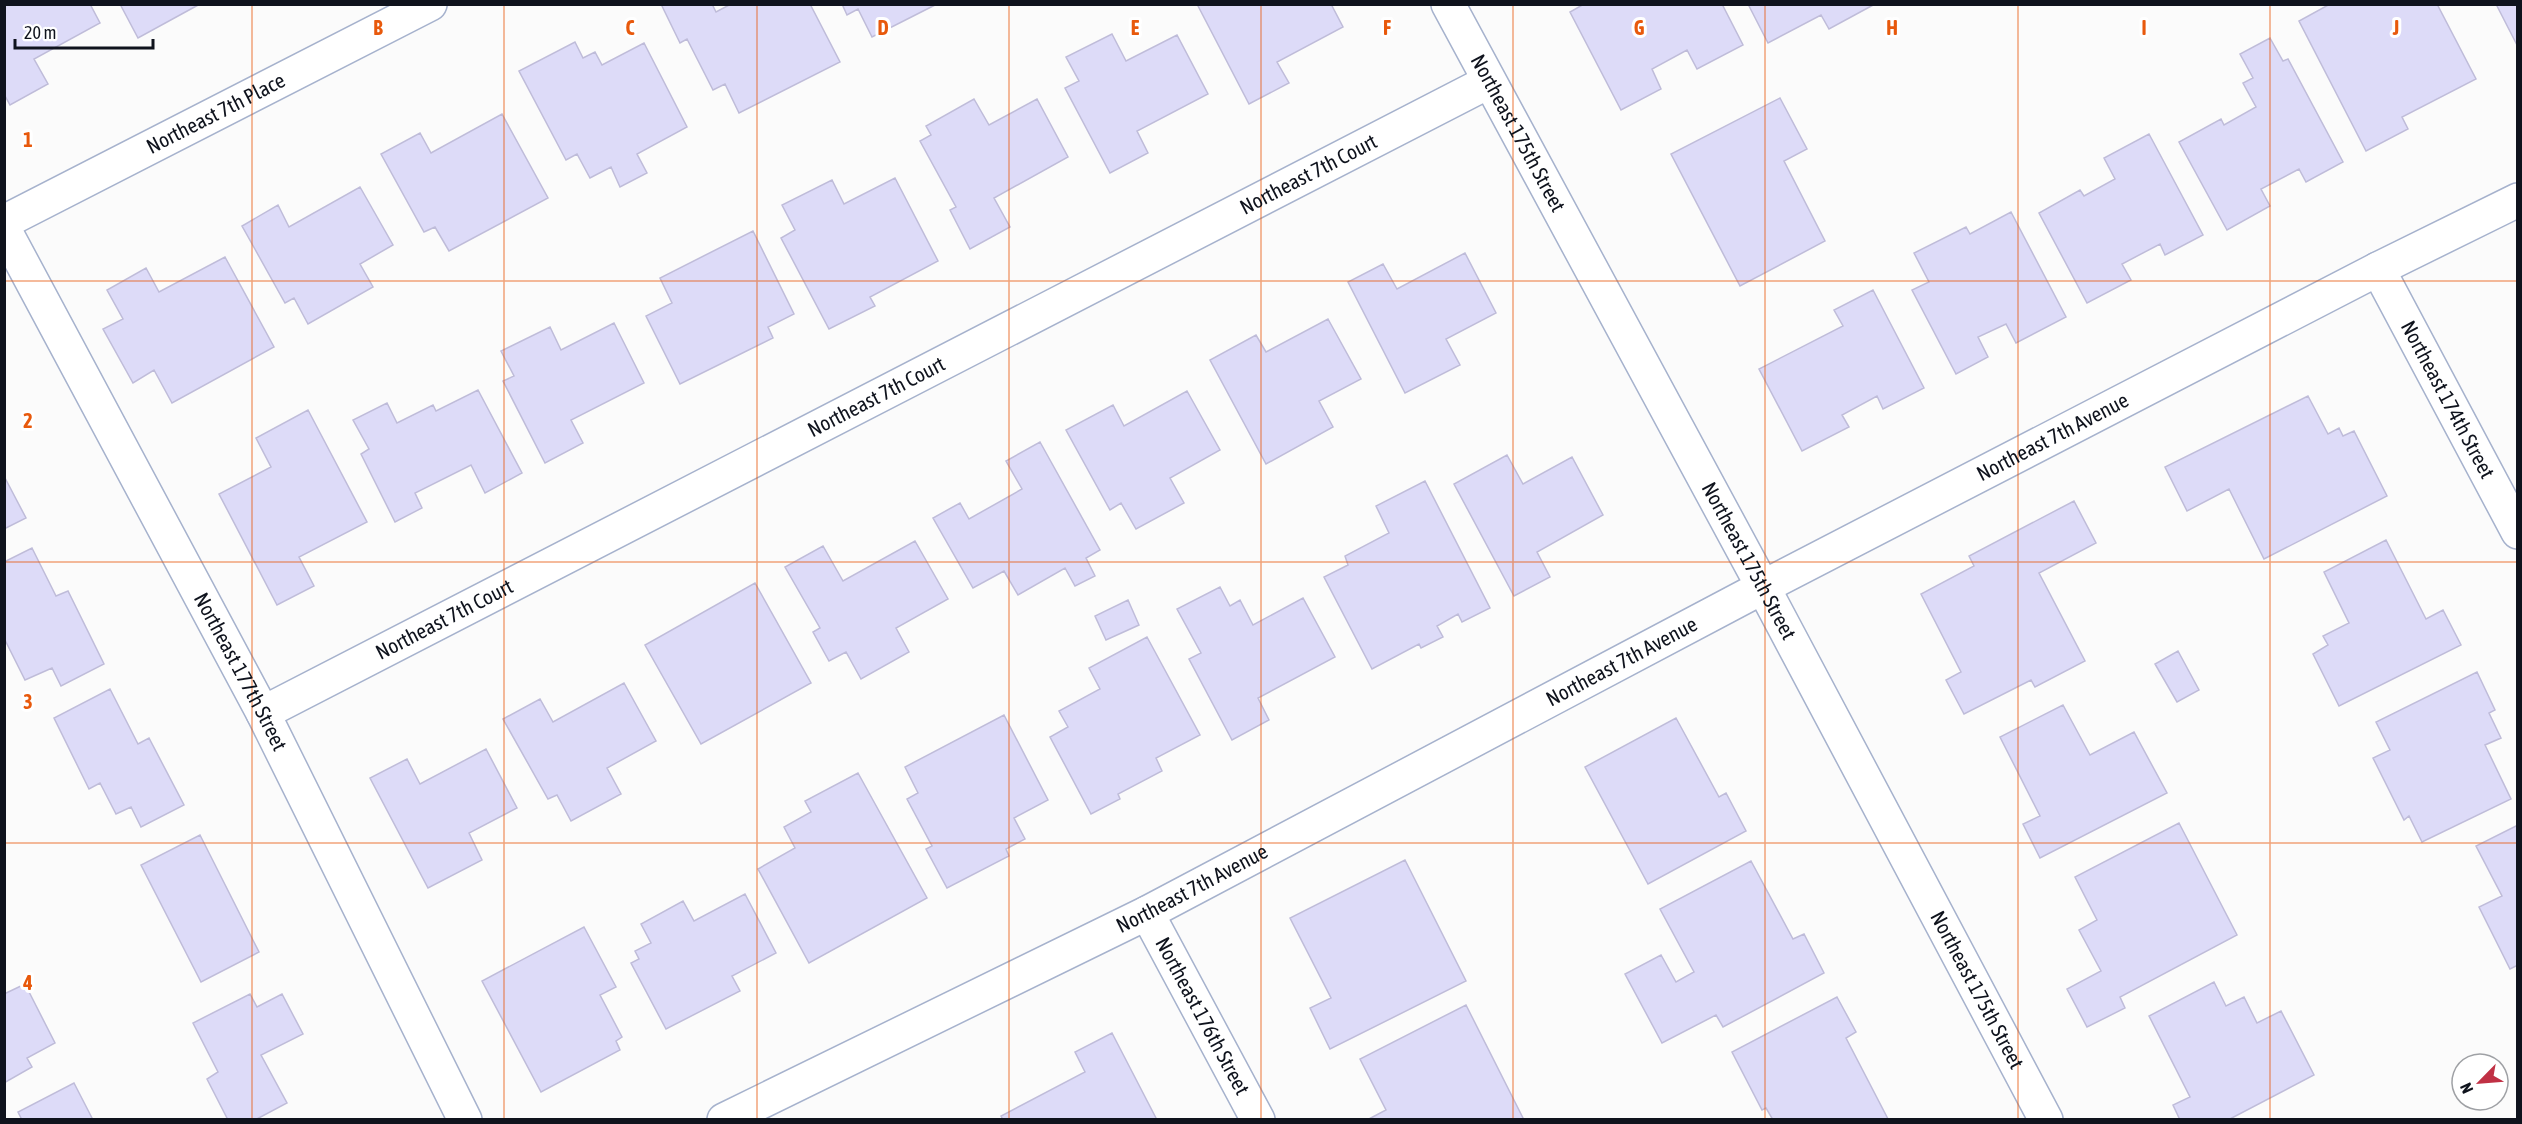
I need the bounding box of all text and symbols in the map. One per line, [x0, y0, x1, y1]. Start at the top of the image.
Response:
scale bar [15, 12, 153, 50]
text: B [373, 16, 383, 39]
text: C [626, 16, 635, 39]
text: D [877, 16, 889, 39]
text: E [1131, 16, 1140, 39]
text: F [1383, 16, 1391, 39]
text: G [1634, 16, 1645, 39]
text: H [1886, 16, 1898, 39]
text: I [2141, 16, 2147, 39]
text: J [2392, 16, 2399, 39]
text: 20 m [24, 22, 56, 43]
street label: Northeast 175th Street [1467, 50, 1571, 216]
street label: Northeast 7th Place [142, 67, 289, 158]
text: 1 [23, 128, 33, 151]
street label: Northeast 7th Court [1235, 128, 1381, 219]
street label: Northeast 174th Street [2397, 316, 2500, 482]
street label: Northeast 7th Court [803, 351, 948, 441]
street label: Northeast 7th Avenue [1972, 387, 2132, 485]
text: 2 [23, 409, 33, 432]
street label: Northeast 175th Street [1698, 478, 1802, 643]
street label: Northeast 7th Court [371, 574, 516, 664]
street label: Northeast 177th Street [190, 588, 293, 754]
street label: Northeast 7th Avenue [1542, 611, 1701, 711]
text: 3 [23, 690, 33, 713]
street label: Northeast 7th Avenue [1112, 838, 1271, 937]
street label: Northeast 175th Street [1926, 907, 2030, 1073]
street label: Northeast 176th Street [1151, 933, 1255, 1098]
text: 4 [22, 971, 33, 994]
north arrow [2450, 1052, 2510, 1112]
text: N [2456, 1080, 2477, 1096]

